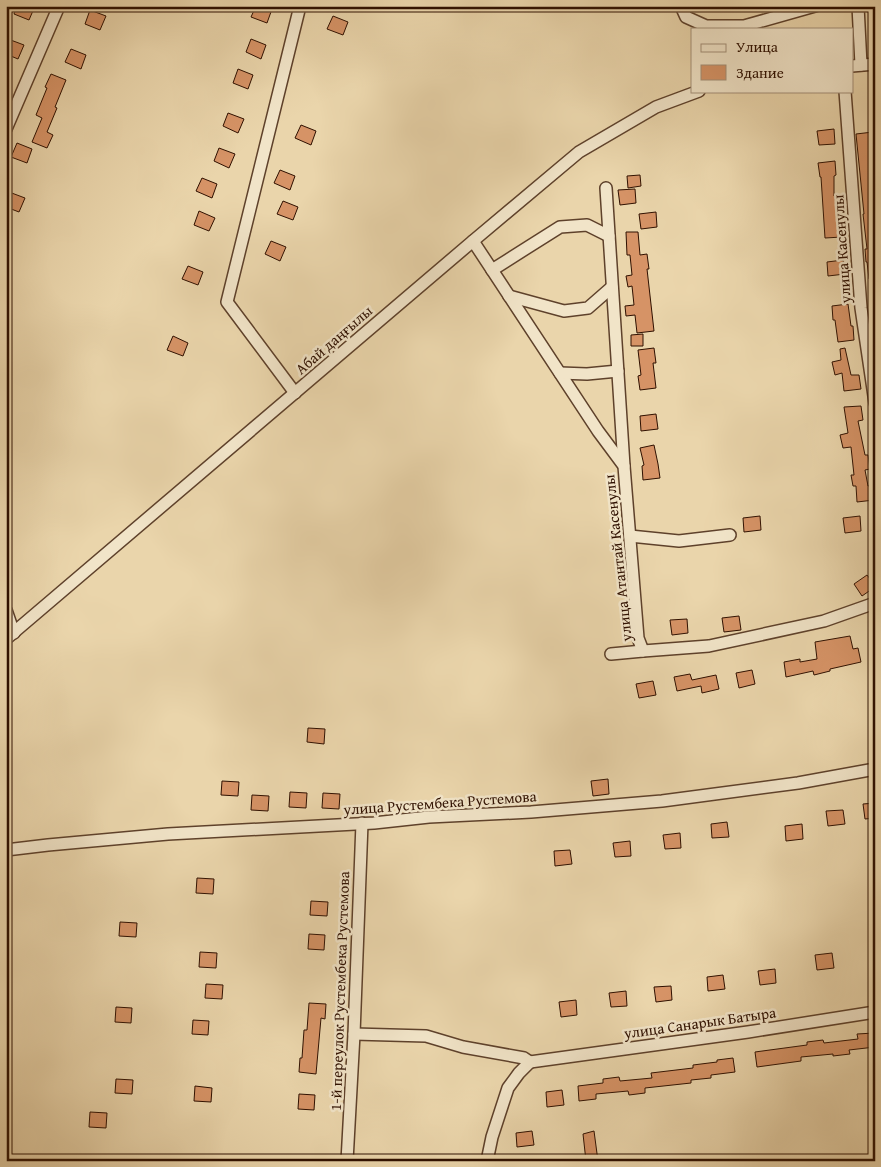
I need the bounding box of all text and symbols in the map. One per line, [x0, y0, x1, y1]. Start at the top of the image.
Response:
legend [691, 28, 854, 92]
text: Улица [736, 36, 779, 57]
text: Здание [736, 62, 784, 83]
street label: улица Касенулы [827, 193, 856, 305]
street label: Абай даңғылы [291, 300, 377, 379]
street label: улица Атантай Касенулы [598, 473, 637, 644]
street label: улица Рустембека Рустемова [342, 785, 538, 820]
street label: 1-й переулок Рустембека Рустемова [325, 870, 354, 1111]
street label: улица Санарык Батыра [622, 1001, 778, 1044]

